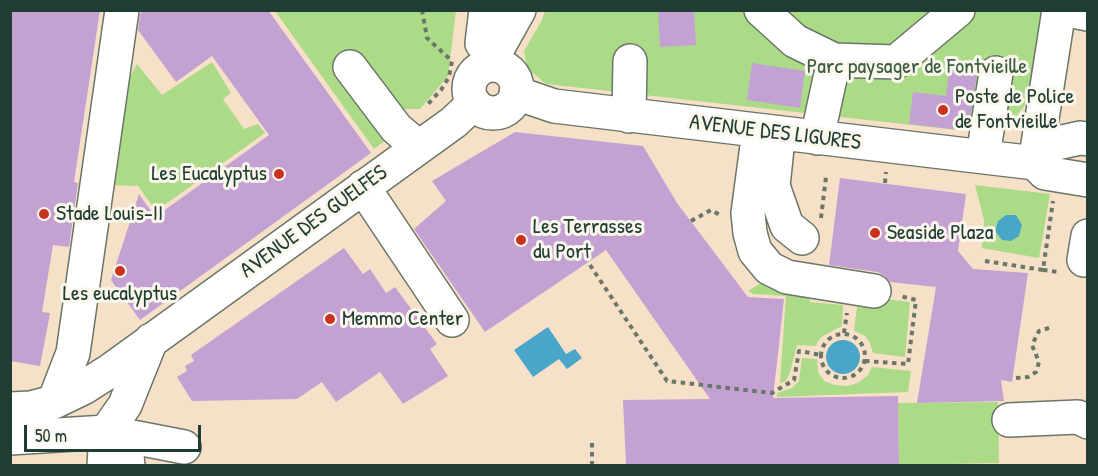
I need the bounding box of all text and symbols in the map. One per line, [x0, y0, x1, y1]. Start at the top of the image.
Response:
park label: Parc paysager de Fontvieille [807, 54, 1027, 80]
place label: Poste de Police de Fontvieille [955, 84, 1074, 136]
marker: Poste de Police de Fontvieille [936, 103, 950, 117]
street label: AVENUE DES LIGURES [688, 109, 862, 157]
street label: AVENUE DES GUELFES [235, 160, 393, 284]
place label: Les Eucalyptus [151, 161, 267, 187]
marker: Les Eucalyptus [272, 167, 286, 181]
place label: Stade Louis-II [56, 201, 163, 227]
marker: Stade Louis-II [37, 207, 51, 221]
place label: Les Terrasses du Port [533, 214, 642, 266]
place label: Seaside Plaza [887, 220, 993, 246]
marker: Seaside Plaza [868, 226, 882, 240]
marker: Les Terrasses du Port [514, 233, 528, 247]
marker: Les eucalyptus [113, 264, 127, 278]
place label: Les eucalyptus [63, 281, 177, 307]
place label: Memmo Center [342, 306, 463, 332]
marker: Memmo Center [323, 312, 337, 326]
scale bar [27, 413, 204, 451]
text: 50 m [35, 423, 67, 448]

